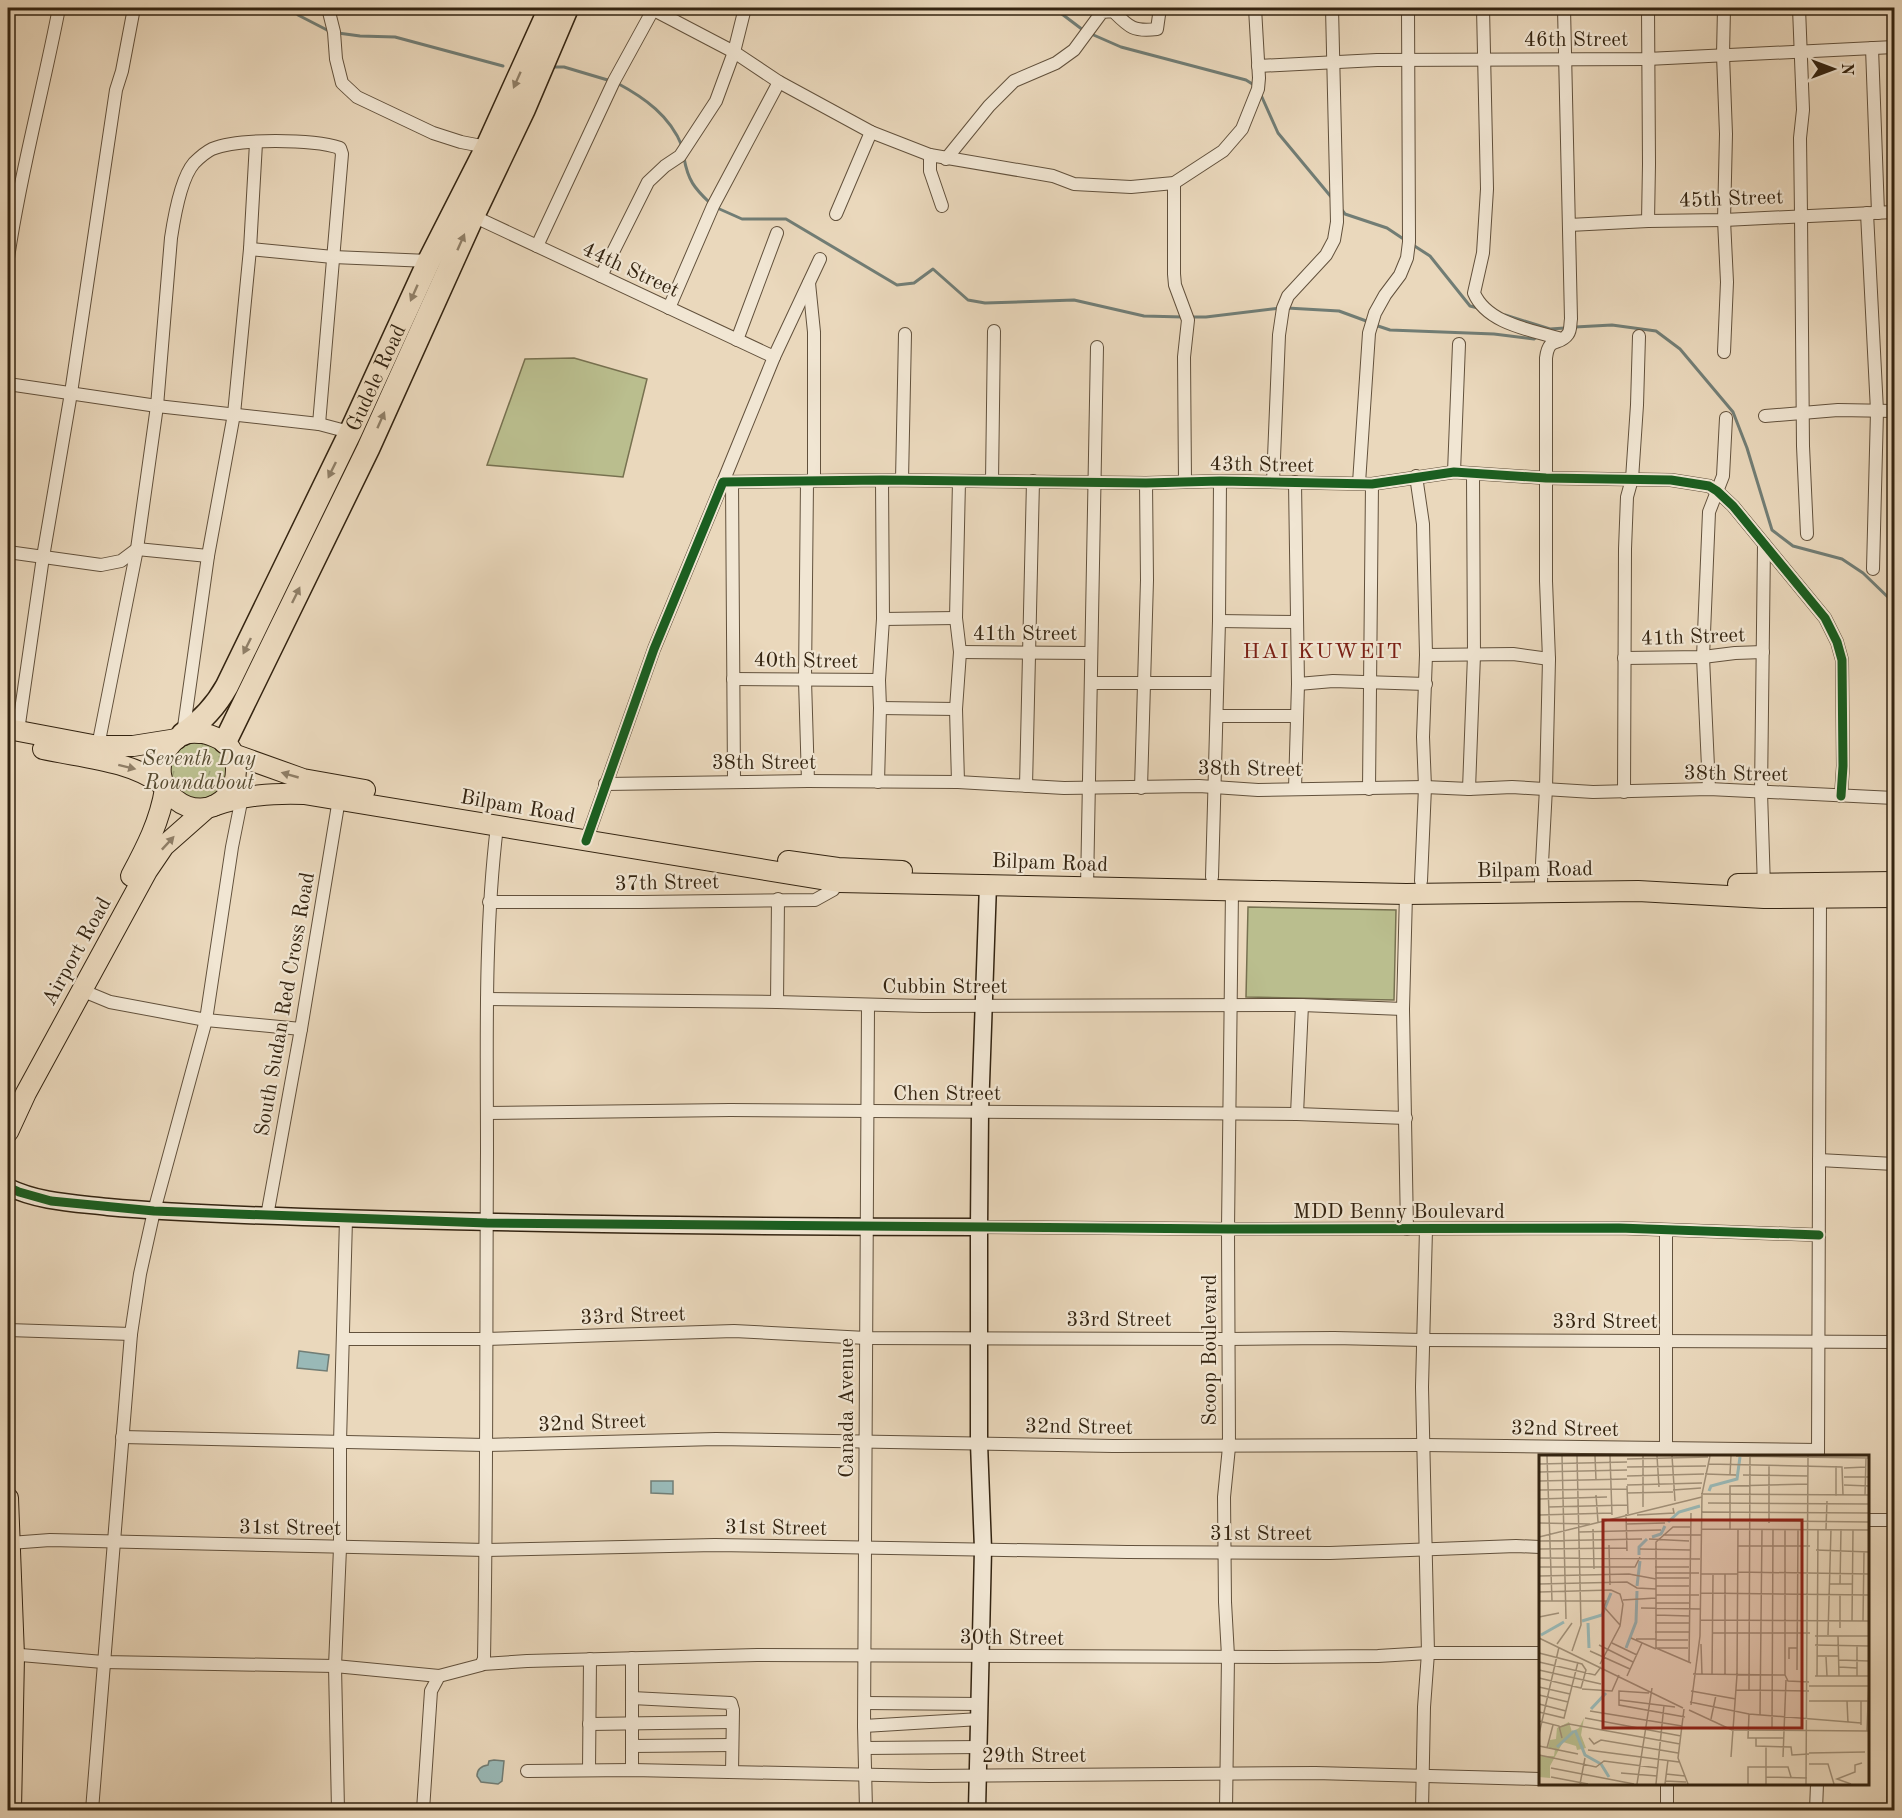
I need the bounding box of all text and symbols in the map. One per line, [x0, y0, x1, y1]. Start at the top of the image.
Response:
street label: 46th Street [1524, 30, 1628, 51]
north arrow [1803, 39, 1863, 99]
text: N [1838, 63, 1854, 76]
one-way arrow [512, 71, 521, 89]
street label: 45th Street [1678, 187, 1784, 212]
one-way arrow [457, 233, 466, 250]
street label: 44th Street [578, 239, 682, 302]
one-way arrow [410, 285, 419, 302]
street label: Gudele Road [343, 322, 410, 435]
one-way arrow [377, 411, 386, 428]
street label: 43th Street [1209, 454, 1314, 477]
one-way arrow [328, 462, 337, 479]
one-way arrow [292, 587, 301, 604]
street label: 41th Street [973, 624, 1077, 645]
street label: 41th Street [1640, 625, 1746, 650]
one-way arrow [242, 637, 252, 654]
district label: HAI KUWEIT [1243, 641, 1403, 663]
street label: 40th Street [753, 650, 858, 673]
park label: Seventh Day Roundabout [142, 749, 256, 794]
street label: 38th Street [712, 753, 816, 774]
street label: 38th Street [1197, 758, 1302, 781]
one-way arrow [117, 762, 136, 772]
street label: 38th Street [1683, 763, 1788, 786]
one-way arrow [281, 770, 299, 779]
street label: Bilpam Road [459, 787, 577, 828]
one-way arrow [161, 837, 175, 851]
street label: Bilpam Road [991, 851, 1109, 876]
street label: Bilpam Road [1477, 859, 1593, 882]
street label: South Sudan Red Cross Road [252, 871, 319, 1138]
street label: 37th Street [615, 872, 720, 895]
street label: Airport Road [39, 894, 116, 1009]
street label: Cubbin Street [882, 977, 1008, 998]
street label: Chen Street [893, 1084, 1001, 1105]
street label: MDD Benny Boulevard [1293, 1202, 1505, 1223]
street label: Scoop Boulevard [1200, 1274, 1221, 1426]
street label: 33rd Street [580, 1304, 686, 1329]
street label: 33rd Street [1066, 1310, 1172, 1331]
street label: 33rd Street [1552, 1312, 1658, 1333]
street label: Canada Avenue [837, 1338, 858, 1478]
street label: 32nd Street [538, 1411, 646, 1436]
street label: 32nd Street [1025, 1416, 1133, 1439]
street label: 32nd Street [1511, 1418, 1619, 1441]
inset map [1539, 1455, 1869, 1785]
street label: 31st Street [239, 1517, 341, 1540]
street label: 31st Street [725, 1517, 827, 1540]
street label: 31st Street [1210, 1524, 1312, 1545]
street label: 30th Street [959, 1627, 1064, 1650]
street label: 29th Street [982, 1746, 1086, 1767]

